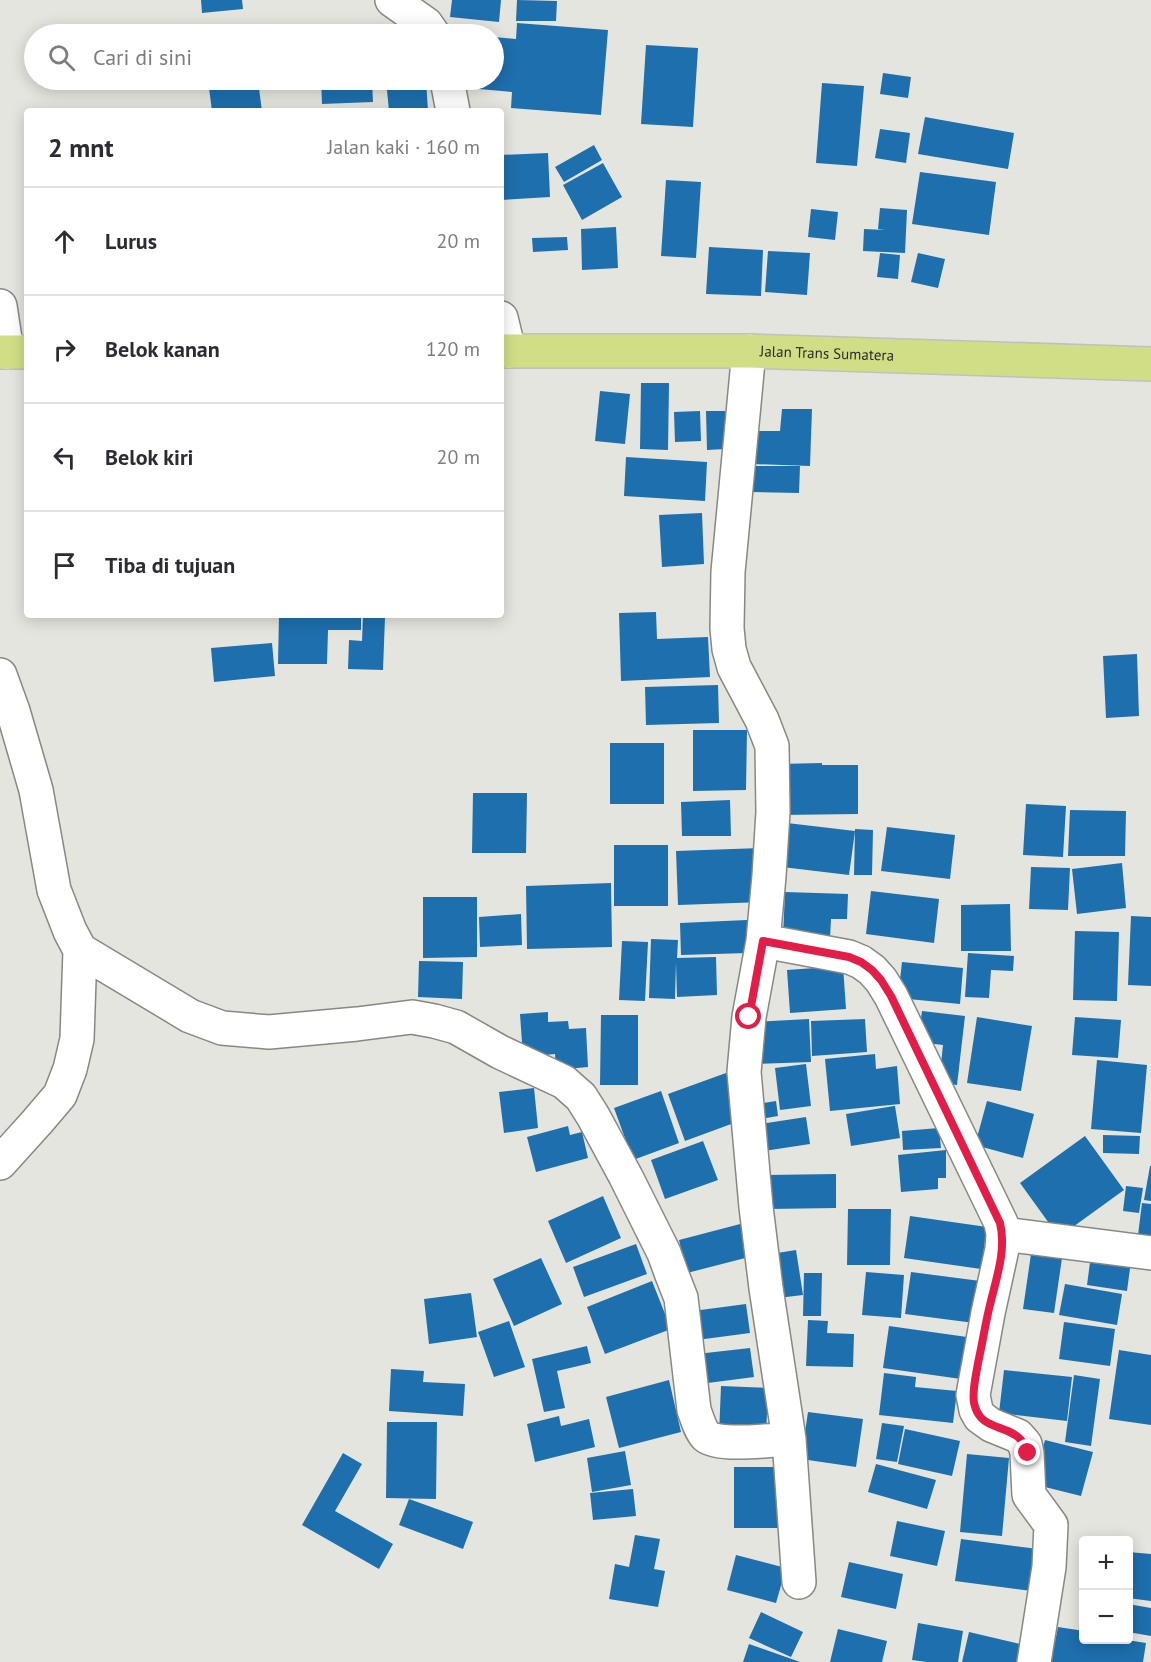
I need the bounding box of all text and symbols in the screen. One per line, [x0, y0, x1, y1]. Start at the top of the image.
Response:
search box [24, 24, 504, 90]
icon: search [45, 41, 78, 74]
text: Cari di sini [93, 43, 192, 71]
text: 2 mnt [48, 131, 114, 164]
text: Jalan kaki · 160 m [327, 134, 480, 160]
icon: ahead [48, 225, 81, 258]
text: Lurus [105, 227, 157, 255]
text: 20 m [437, 228, 480, 254]
icon: right [48, 333, 81, 366]
text: Belok kanan [105, 335, 220, 363]
text: 120 m [426, 336, 480, 362]
street label: Jalan Trans Sumatera [759, 341, 894, 365]
icon: left [48, 441, 81, 474]
text: Belok kiri [105, 443, 194, 471]
text: 20 m [437, 444, 480, 470]
icon: arrive [48, 549, 81, 582]
text: Tiba di tujuan [105, 551, 235, 579]
route start [735, 1003, 761, 1029]
route end [1014, 1439, 1040, 1465]
map controls [1079, 1536, 1133, 1644]
button: + [1079, 1536, 1133, 1590]
button: − [1079, 1590, 1133, 1644]

